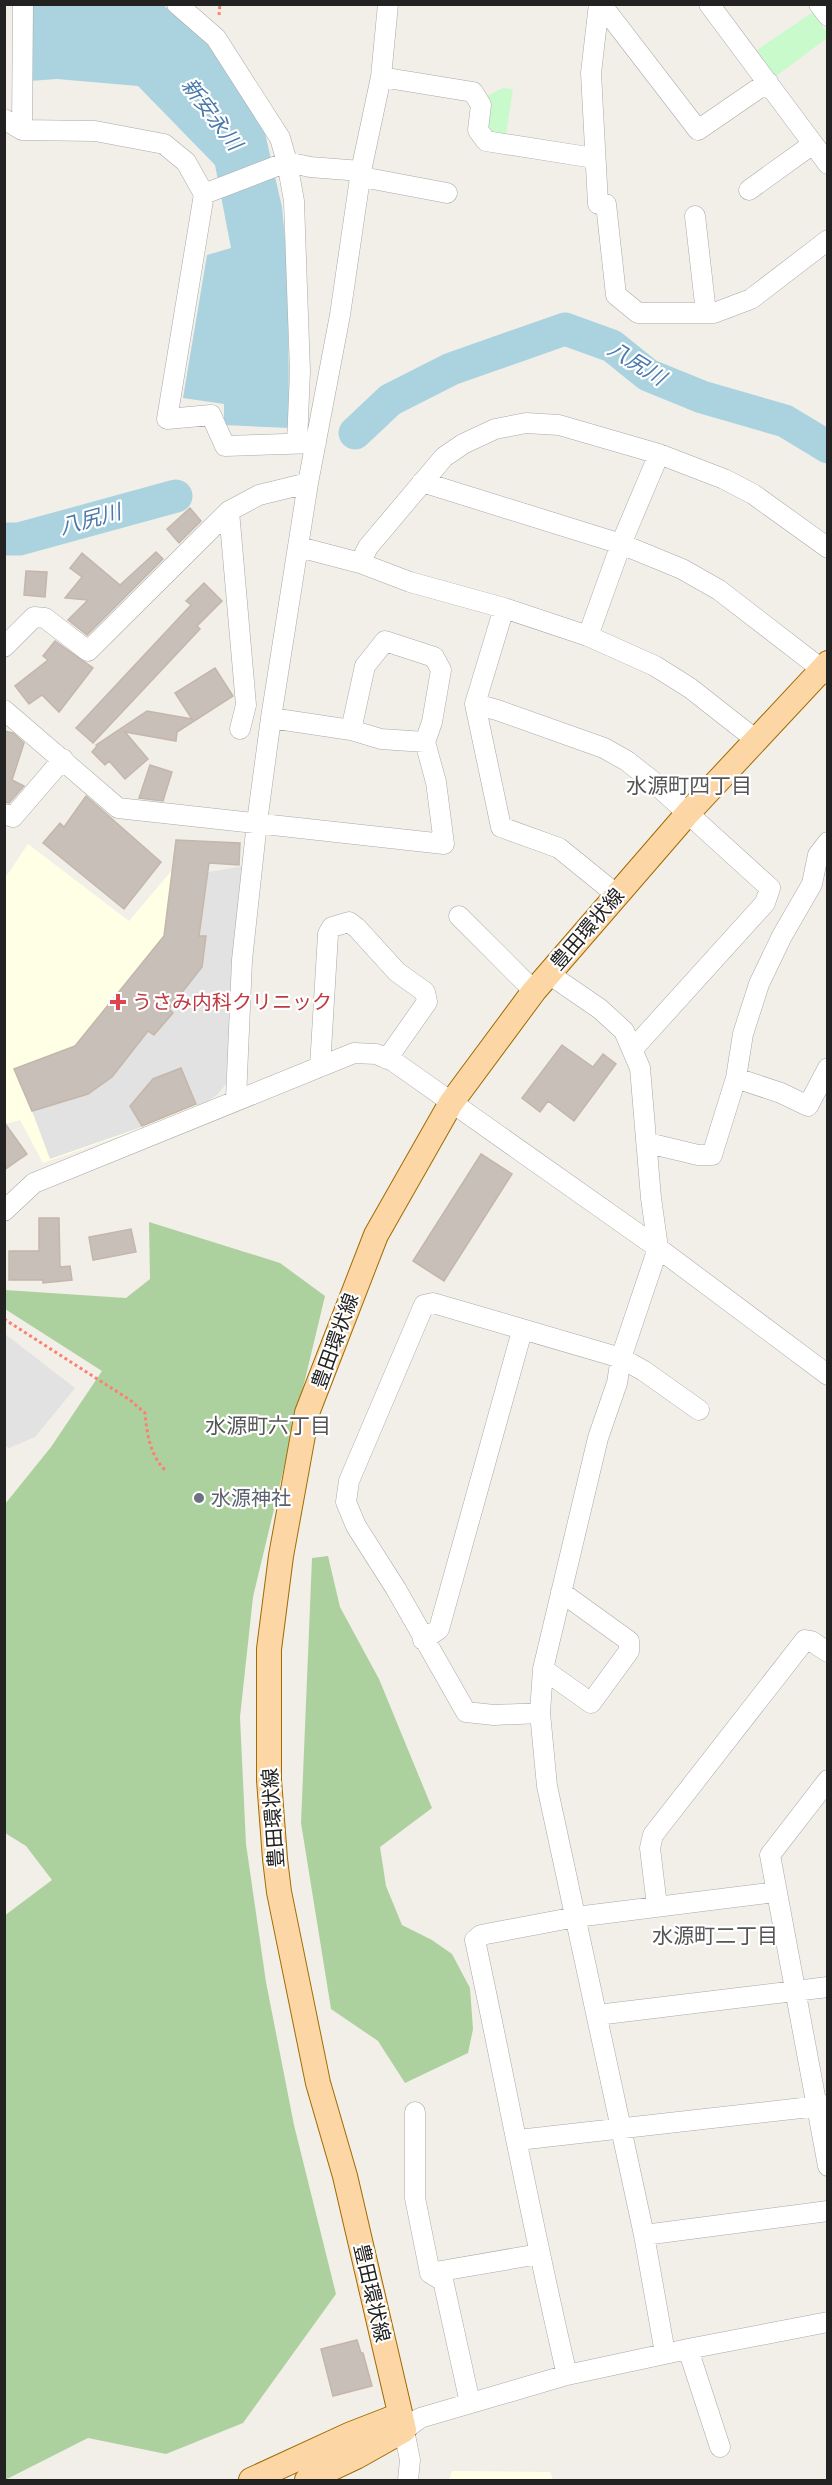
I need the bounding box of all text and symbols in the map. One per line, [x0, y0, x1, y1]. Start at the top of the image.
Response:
water label: 新安永川 [178, 74, 248, 156]
water label: 八尻川 [604, 337, 672, 391]
water label: 八尻川 [57, 499, 125, 538]
district label: 水源町四丁目 [626, 774, 752, 797]
street label: 豊田環状線 [546, 884, 628, 974]
place label: うさみ内科クリニック [132, 991, 332, 1013]
marker: うさみ内科クリニック [109, 993, 127, 1011]
street label: 豊田環状線 [308, 1290, 362, 1392]
district label: 水源町六丁目 [205, 1414, 331, 1437]
place label: 水源神社 [211, 1487, 291, 1509]
marker: 水源神社 [192, 1491, 206, 1505]
street label: 豊田環状線 [259, 1767, 287, 1869]
district label: 水源町二丁目 [652, 1924, 778, 1947]
street label: 豊田環状線 [350, 2242, 394, 2344]

